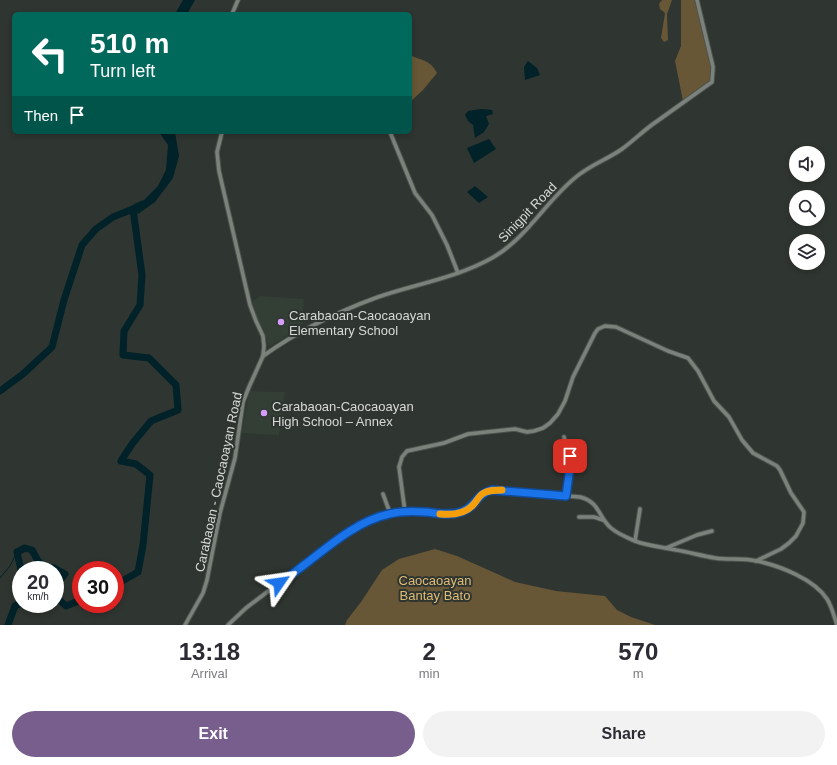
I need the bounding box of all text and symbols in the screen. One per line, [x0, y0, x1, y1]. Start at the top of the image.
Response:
icon: left [24, 28, 76, 80]
text: 510 m [90, 28, 169, 59]
text: Turn left [90, 61, 155, 81]
icon: arrive [66, 104, 88, 126]
text: Then [24, 107, 58, 124]
map controls [789, 146, 825, 270]
button: sound [789, 146, 825, 182]
street label: Sinigpit Road [495, 179, 560, 245]
button: search [789, 190, 825, 226]
button: layers [789, 234, 825, 270]
place label: Carabaoan-Caocaoayan Elementary School [289, 308, 431, 338]
marker: Carabaoan-Caocaoayan Elementary School [276, 317, 286, 327]
street label: Carabaoan - Caocaoayan Road [192, 391, 245, 573]
place label: Carabaoan-Caocaoayan High School – Annex [272, 399, 414, 429]
marker: Carabaoan-Caocaoayan High School – Annex [259, 408, 269, 418]
pin [553, 439, 587, 473]
icon: arrive [559, 445, 581, 467]
speed limit sign: 30 [72, 561, 124, 613]
position arrow [258, 562, 300, 604]
text: 20 [27, 571, 49, 593]
park label: Caocaoayan Bantay Bato [399, 573, 472, 603]
text: km/h [27, 591, 49, 602]
text: 13:18 [179, 638, 240, 665]
text: 2 [422, 638, 436, 665]
text: 570 [618, 638, 658, 665]
text: Arrival [191, 666, 228, 681]
text: min [419, 666, 440, 681]
text: m [633, 666, 644, 681]
button: Exit [12, 711, 415, 757]
button: Share [423, 711, 825, 757]

